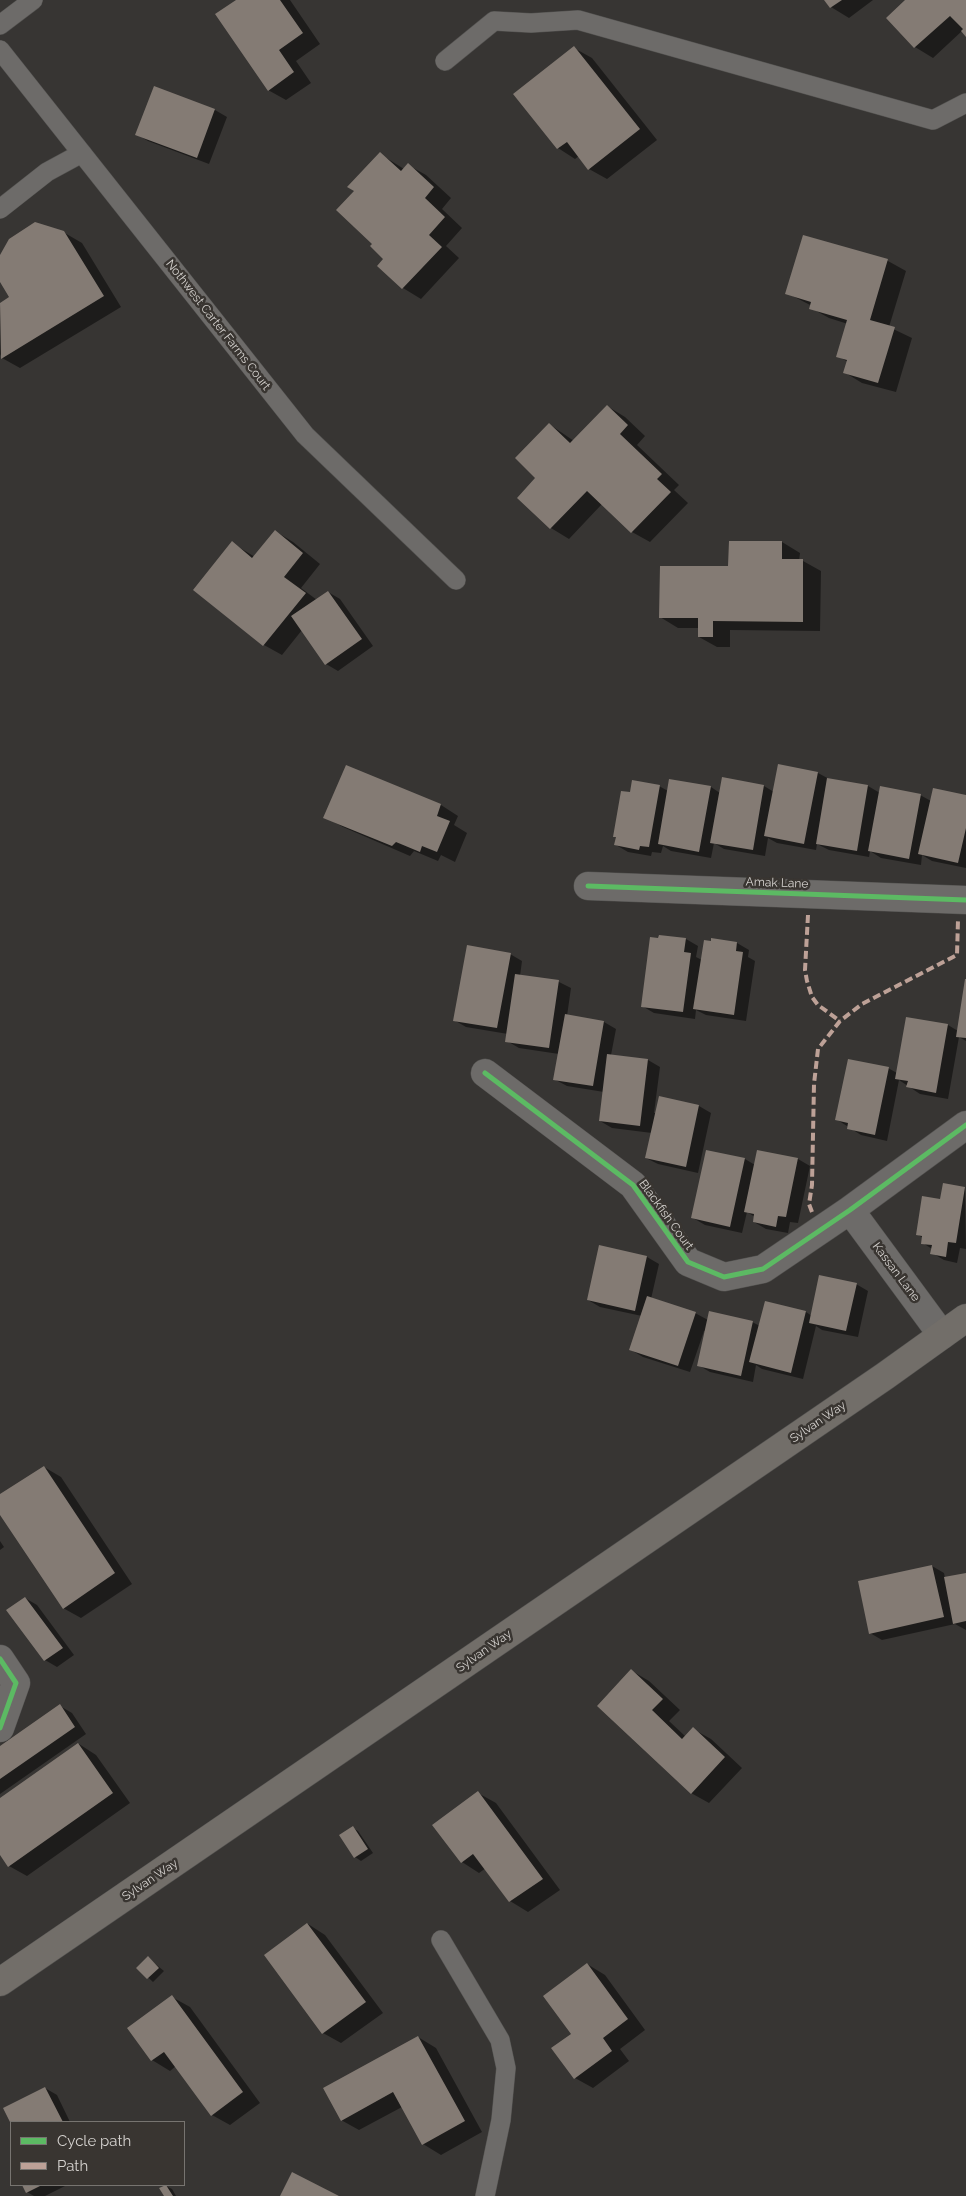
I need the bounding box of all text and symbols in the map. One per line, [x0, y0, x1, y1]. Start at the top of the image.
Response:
street label: Nothwest Carter Farms Court [163, 257, 273, 393]
street label: Amak Lane [745, 875, 809, 891]
street label: Blackfish Court [636, 1177, 696, 1253]
street label: Kassan Lane [869, 1240, 923, 1304]
street label: Sylvan Way [787, 1398, 849, 1446]
street label: Sylvan Way [454, 1627, 514, 1675]
street label: Sylvan Way [119, 1856, 181, 1904]
legend [10, 2121, 185, 2186]
text: Cycle path [57, 2132, 131, 2150]
text: Path [57, 2157, 88, 2175]

